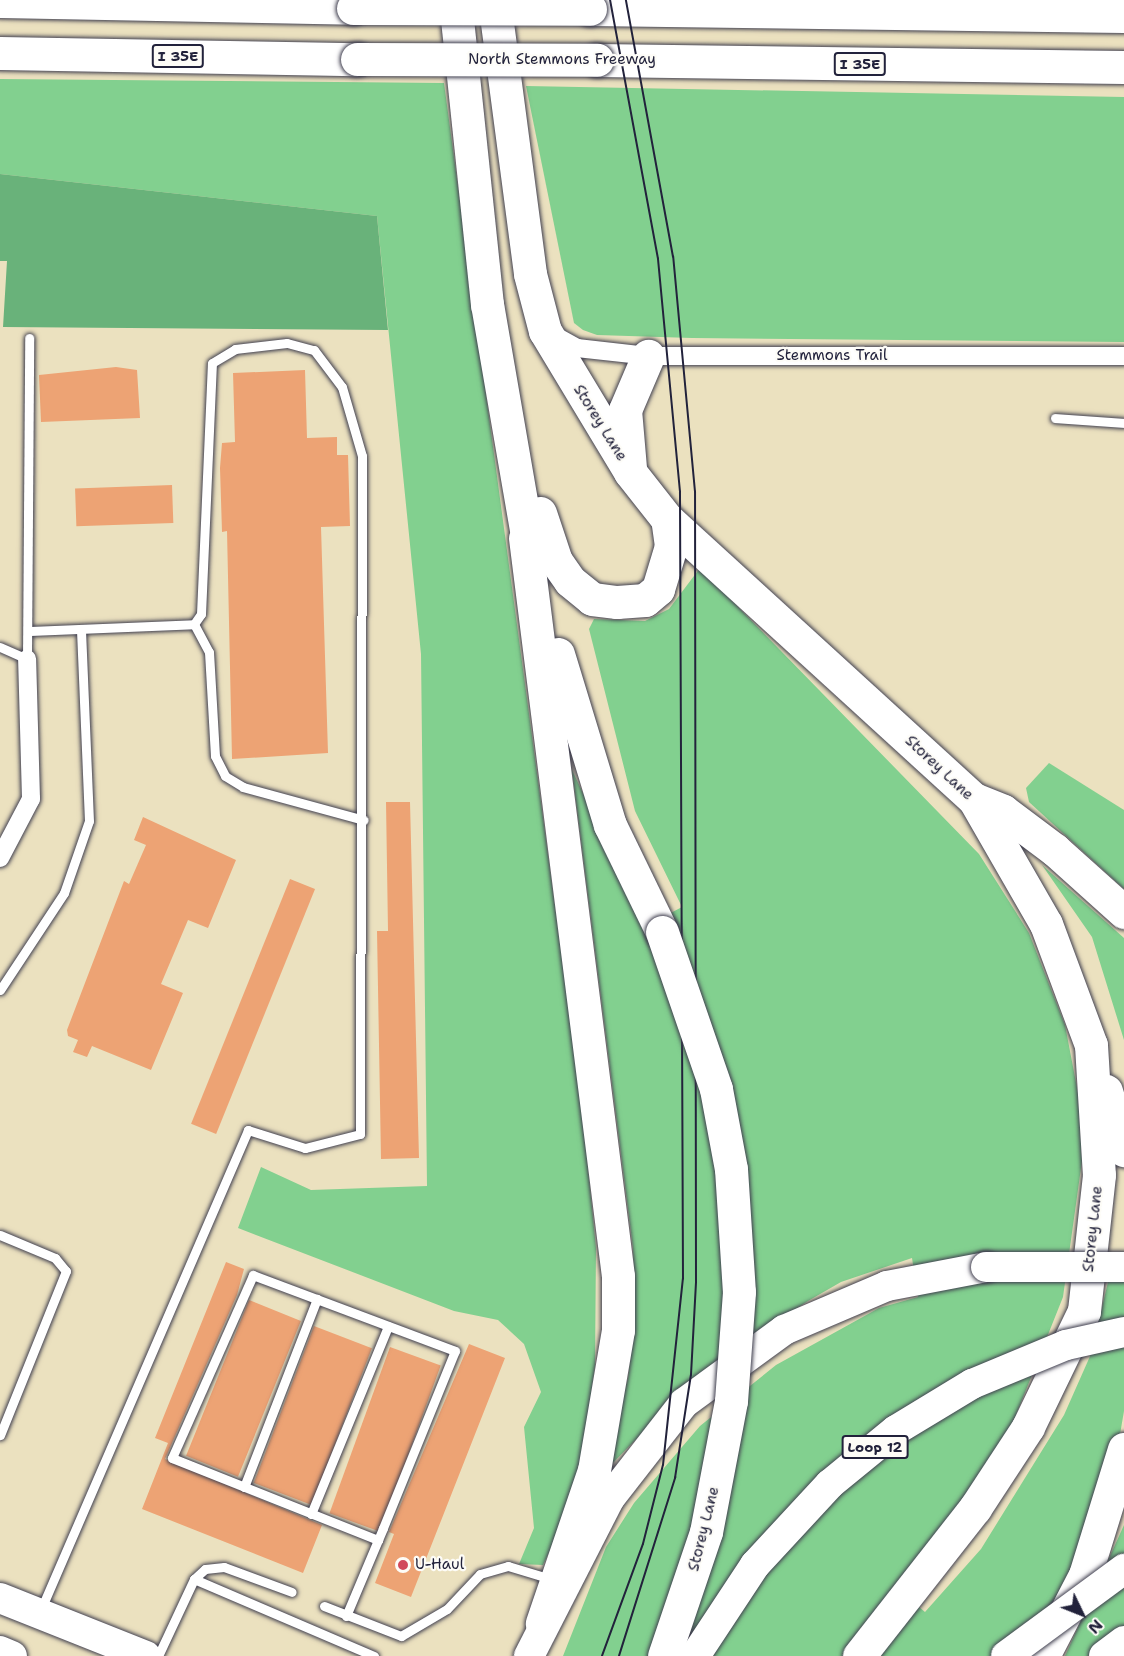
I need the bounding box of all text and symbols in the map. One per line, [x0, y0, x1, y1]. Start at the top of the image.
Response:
road number: I 35E [151, 45, 205, 67]
street label: North Stemmons Freeway [468, 51, 656, 69]
road number: I 35E [833, 53, 887, 75]
street label: Stemmons Trail [776, 347, 888, 365]
street label: Storey Lane [569, 382, 631, 464]
street label: Storey Lane [901, 732, 977, 804]
street label: Storey Lane [1080, 1185, 1106, 1273]
road number: Loop 12 [840, 1436, 910, 1458]
street label: Storey Lane [685, 1485, 723, 1573]
place label: U-Haul [415, 1556, 464, 1574]
marker: U-Haul [396, 1558, 410, 1572]
north arrow [1052, 1584, 1112, 1644]
text: N [1084, 1615, 1108, 1638]

